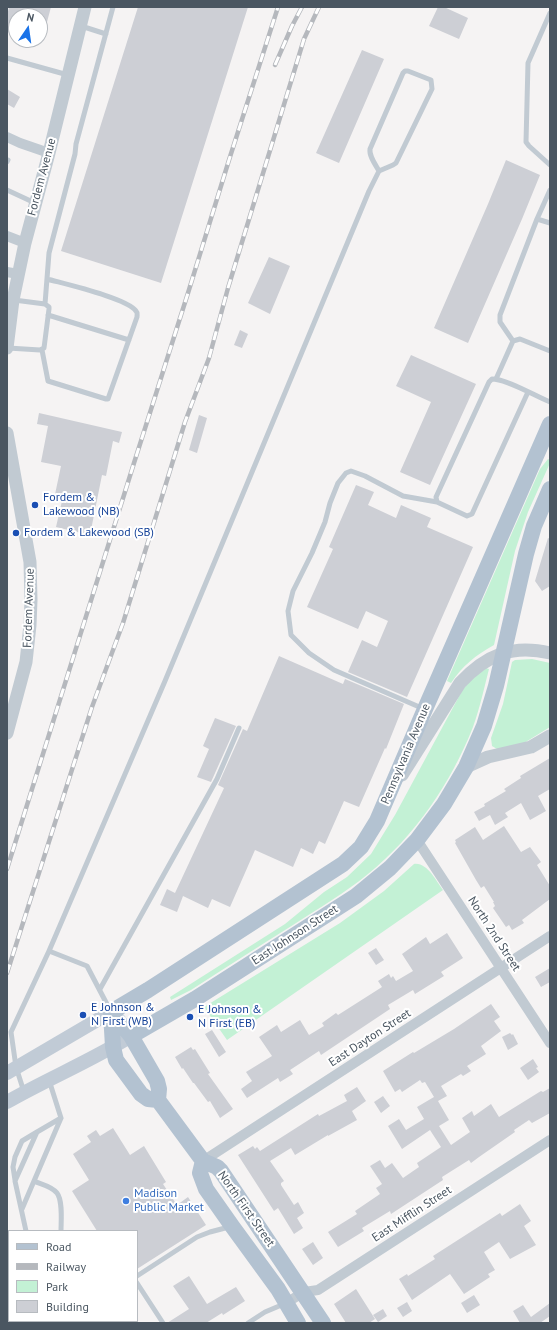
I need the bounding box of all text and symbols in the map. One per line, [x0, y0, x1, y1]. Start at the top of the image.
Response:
north arrow [8, 8, 48, 48]
text: N [25, 10, 36, 25]
street label: Fordem Avenue [25, 137, 59, 217]
place label: Fordem & Lakewood (NB) [43, 491, 119, 519]
marker: Fordem & Lakewood (NB) [30, 500, 40, 510]
place label: Fordem & Lakewood (SB) [24, 526, 154, 540]
marker: Fordem & Lakewood (SB) [11, 528, 21, 538]
street label: Fordem Avenue [20, 568, 38, 648]
street label: Pennsylvania Avenue [378, 702, 434, 806]
street label: North 2nd Street [464, 894, 524, 974]
street label: East Johnson Street [249, 902, 341, 968]
place label: E Johnson & N First (WB) [91, 1001, 155, 1029]
place label: E Johnson & N First (EB) [198, 1003, 262, 1031]
street label: East Dayton Street [326, 1006, 414, 1070]
marker: E Johnson & N First (WB) [78, 1010, 88, 1020]
marker: E Johnson & N First (EB) [185, 1012, 195, 1022]
street label: North First Street [215, 1168, 277, 1250]
street label: East Mifflin Street [370, 1183, 454, 1245]
place label: Madison Public Market [134, 1187, 204, 1215]
marker: Madison Public Market [121, 1196, 131, 1206]
legend [8, 1230, 138, 1322]
text: Road [46, 1239, 71, 1254]
text: Railway [46, 1259, 86, 1274]
text: Park [46, 1279, 68, 1294]
text: Building [46, 1299, 89, 1314]

